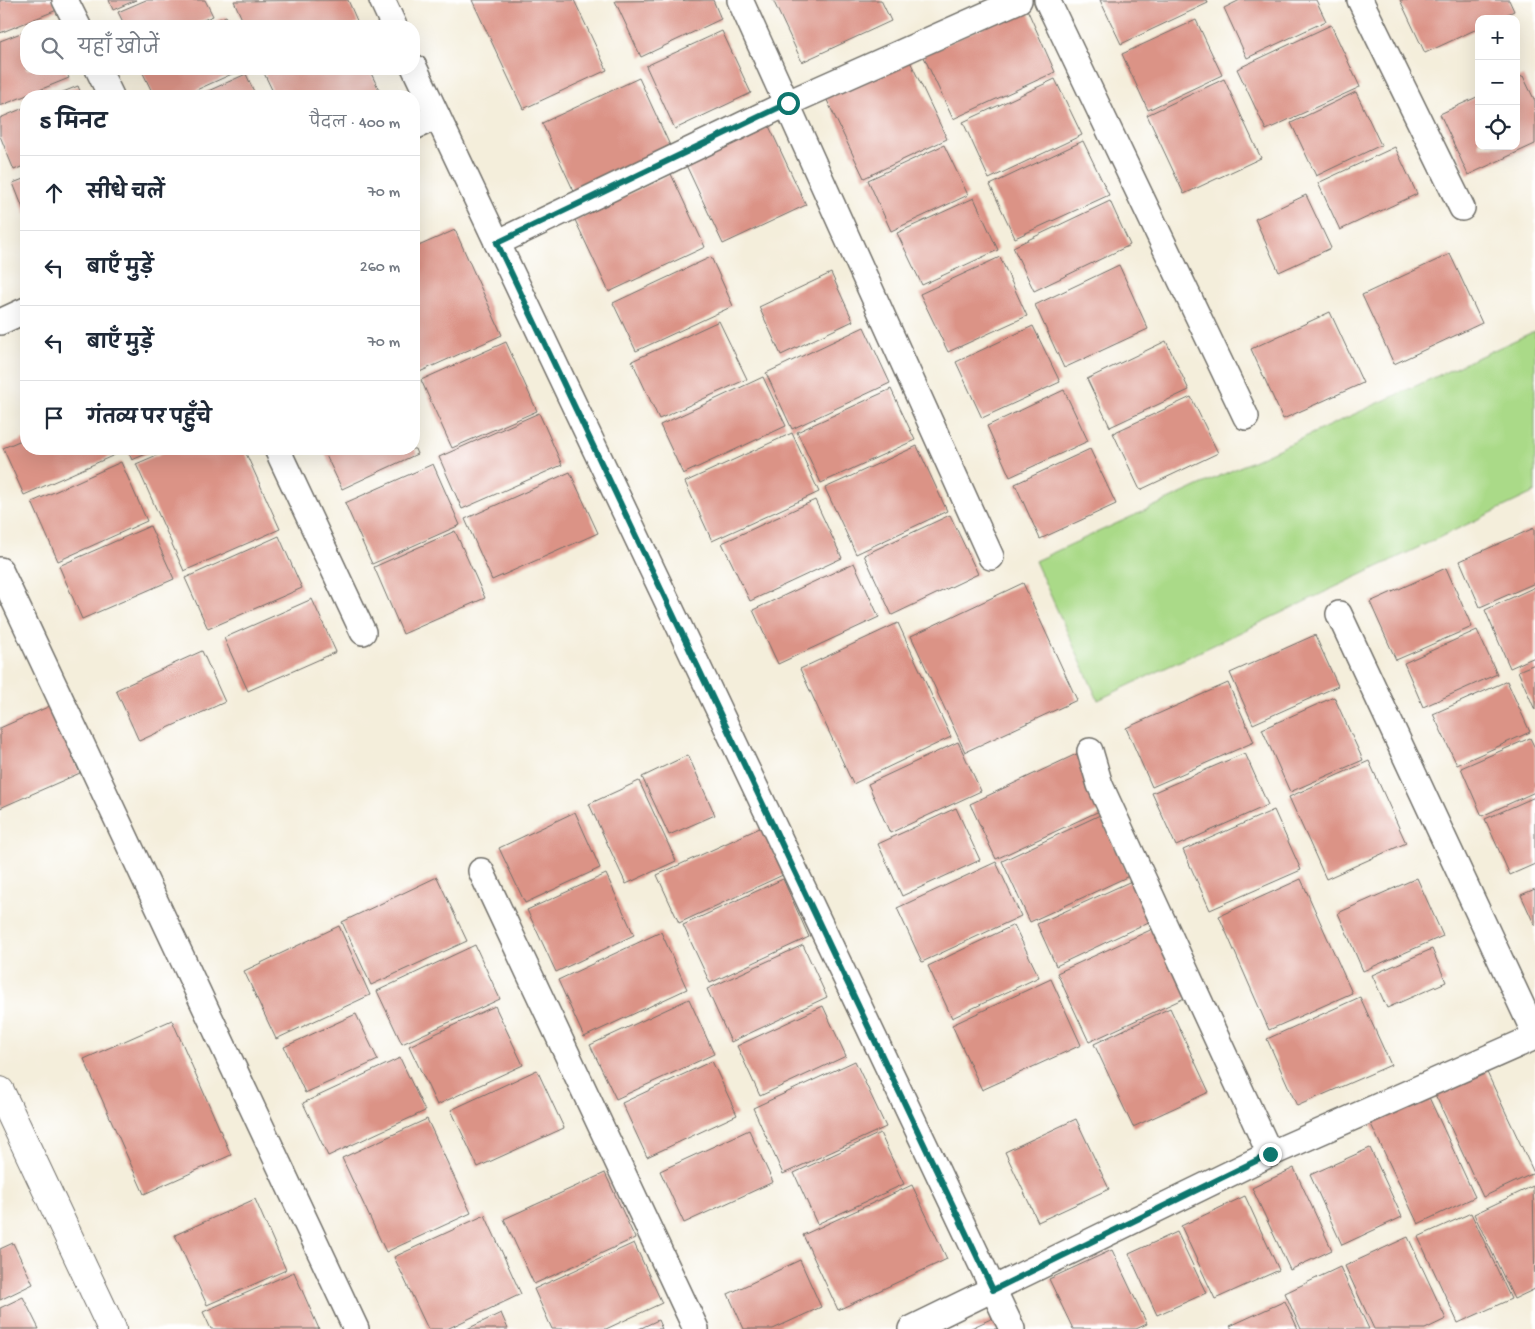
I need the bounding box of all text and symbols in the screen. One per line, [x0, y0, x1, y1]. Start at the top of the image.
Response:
map controls [1475, 15, 1520, 150]
button: + [1475, 15, 1520, 60]
search box [20, 20, 420, 75]
icon: search [38, 34, 66, 62]
text: यहाँ खोजें [78, 38, 159, 61]
button: − [1475, 60, 1520, 105]
route start [777, 92, 800, 115]
button: locate [1475, 105, 1520, 150]
text: 5 मिनट [40, 112, 107, 137]
text: पैदल · 400 m [309, 115, 400, 134]
icon: ahead [40, 179, 68, 207]
text: सीधे चलें [87, 183, 164, 206]
text: 70 m [367, 184, 400, 203]
icon: left [40, 254, 68, 282]
text: बाएँ मुड़ें [87, 258, 153, 281]
text: 260 m [360, 259, 400, 278]
icon: left [40, 329, 68, 357]
text: बाएँ मुड़ें [87, 333, 153, 356]
text: 70 m [367, 334, 400, 353]
icon: arrive [40, 404, 68, 432]
text: गंतव्य पर पहुँचे [87, 408, 211, 431]
route end [1259, 1143, 1282, 1166]

